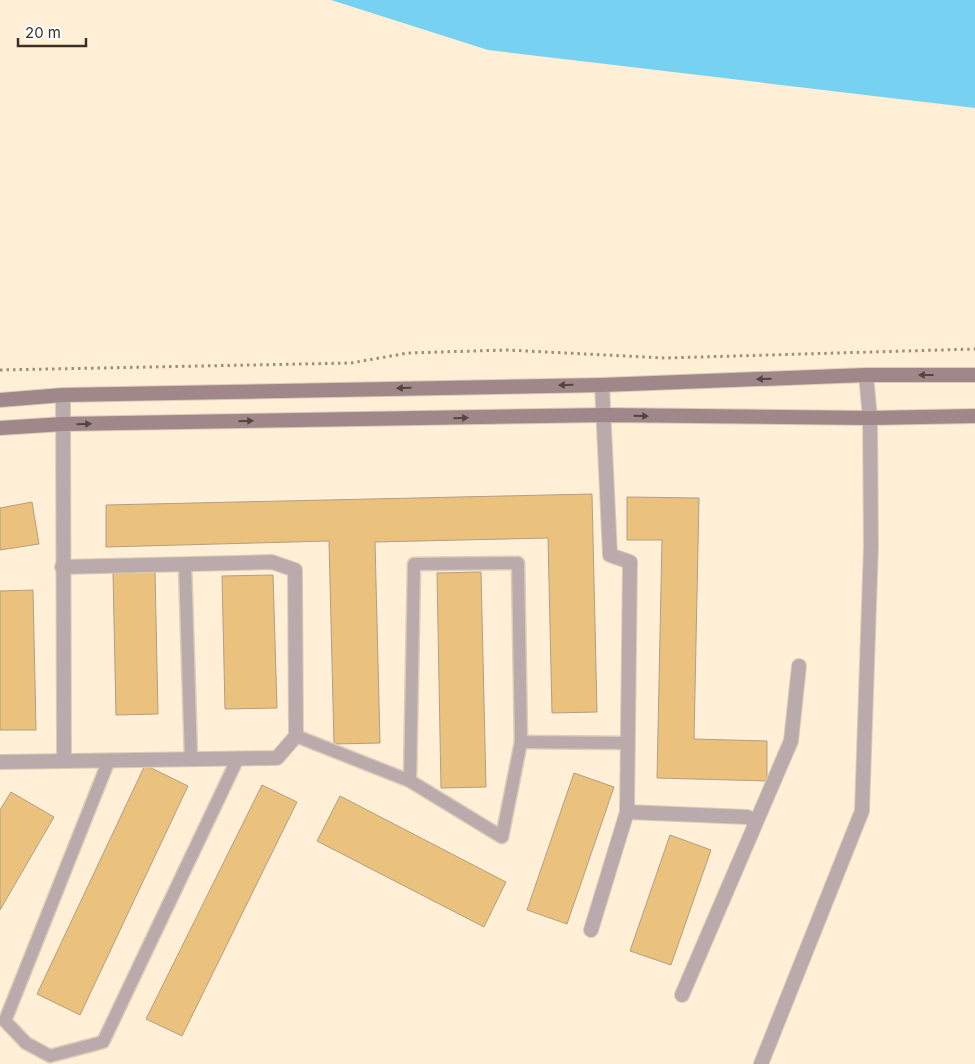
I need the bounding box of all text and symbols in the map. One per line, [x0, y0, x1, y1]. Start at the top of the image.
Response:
scale bar [18, 15, 85, 47]
text: 20 m [25, 23, 61, 42]
one-way arrow [918, 371, 934, 379]
one-way arrow [756, 375, 772, 383]
one-way arrow [558, 381, 574, 389]
one-way arrow [396, 385, 412, 393]
one-way arrow [633, 412, 649, 420]
one-way arrow [453, 413, 469, 421]
one-way arrow [238, 417, 254, 425]
one-way arrow [76, 419, 92, 427]

